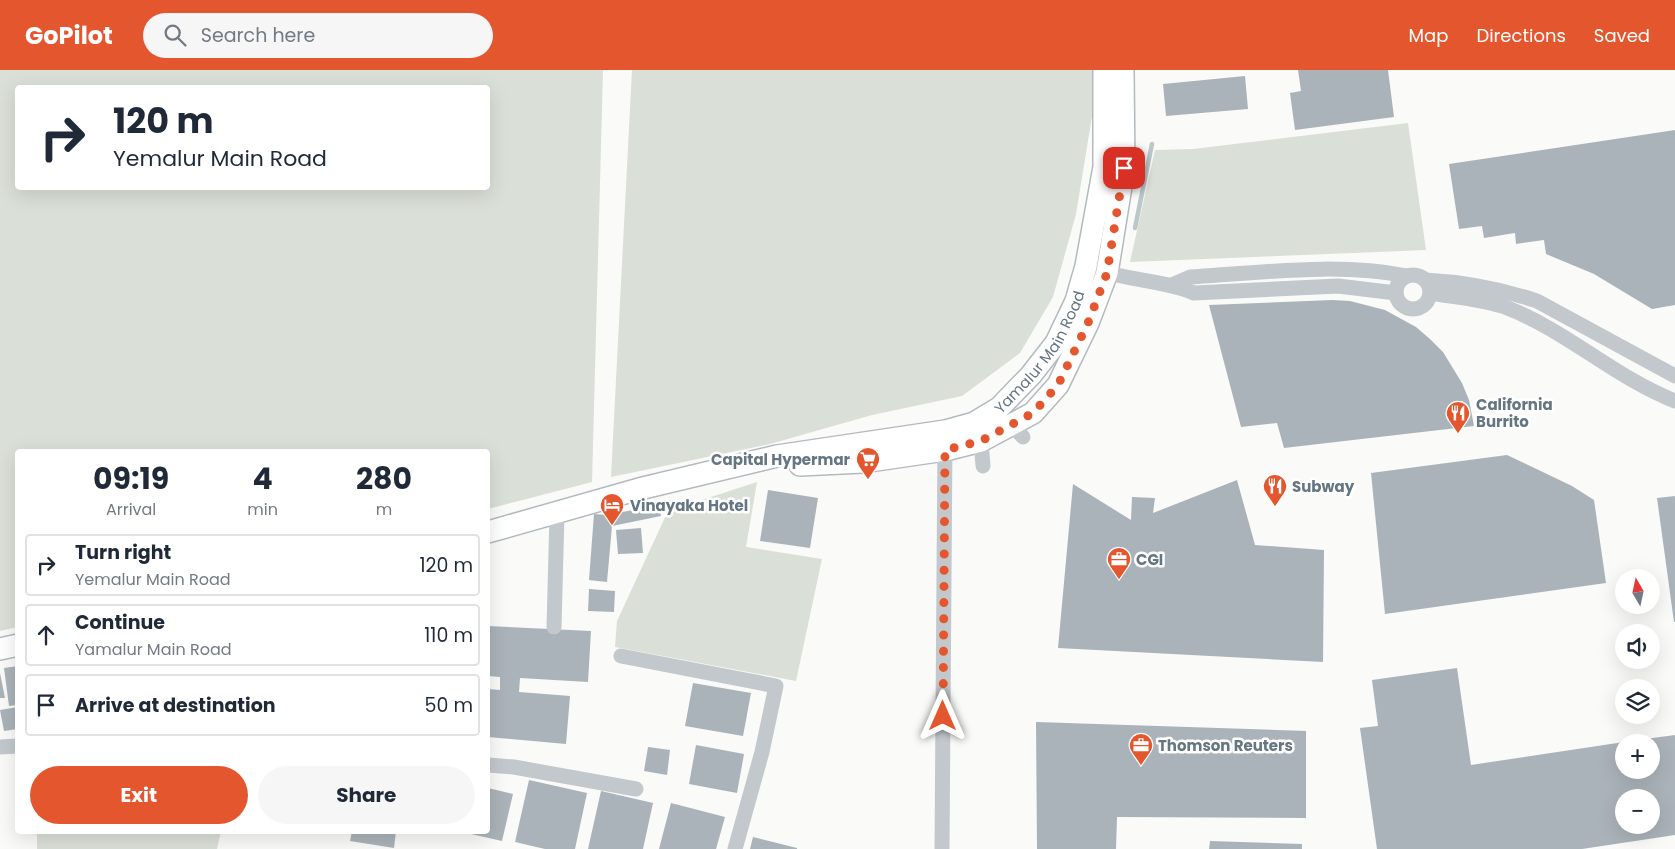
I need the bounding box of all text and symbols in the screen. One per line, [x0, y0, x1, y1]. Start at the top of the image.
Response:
search box [143, 13, 493, 58]
text: GoPilot [25, 19, 113, 52]
icon: search [161, 21, 189, 49]
text: Search here [201, 22, 315, 49]
text: Map [1409, 23, 1448, 48]
text: Directions [1476, 23, 1566, 48]
text: Saved [1594, 23, 1650, 48]
text: 120 m [113, 96, 213, 145]
icon: right [30, 105, 95, 170]
text: Yemalur Main Road [113, 143, 327, 174]
pin [1103, 147, 1145, 189]
icon: arrive [1110, 154, 1138, 182]
street label: Yamalur Main Road [989, 288, 1089, 418]
place label: California Burrito [1476, 394, 1553, 432]
restaurant icon: California Burrito [1445, 400, 1471, 434]
supermarket icon: Capital Hypermar [855, 446, 881, 480]
place label: Capital Hypermar [711, 449, 851, 470]
text: 09:19 [93, 457, 169, 500]
text: 4 [252, 457, 273, 500]
text: 280 [356, 457, 412, 500]
restaurant icon: Subway [1262, 473, 1288, 507]
place label: Subway [1292, 476, 1355, 497]
hotel icon: Vinayaka Hotel [599, 492, 625, 526]
place label: Vinayaka Hotel [630, 495, 748, 516]
text: Arrival [106, 498, 156, 521]
text: min [247, 498, 278, 521]
text: m [376, 498, 392, 521]
text: Turn right [75, 539, 171, 566]
office icon: CGI [1106, 546, 1132, 580]
place label: CGI [1136, 549, 1163, 570]
icon: right [32, 551, 60, 579]
text: 120 m [419, 552, 473, 579]
text: Yemalur Main Road [75, 568, 231, 591]
north arrow [1615, 569, 1660, 614]
map controls [1615, 569, 1660, 834]
text: Continue [75, 609, 165, 636]
icon: ahead [32, 621, 60, 649]
text: 110 m [424, 622, 473, 649]
button: sound [1615, 624, 1660, 669]
text: Yamalur Main Road [75, 638, 232, 661]
button: layers [1615, 679, 1660, 724]
position arrow [916, 689, 968, 741]
icon: arrive [32, 691, 60, 719]
text: Arrive at destination [75, 692, 276, 719]
text: 50 m [424, 692, 473, 719]
office icon: Thomson Reuters [1128, 732, 1154, 766]
button: + [1615, 734, 1660, 779]
place label: Thomson Reuters [1158, 735, 1293, 756]
button: Exit [30, 766, 248, 824]
button: Share [258, 766, 475, 824]
button: − [1615, 789, 1660, 834]

